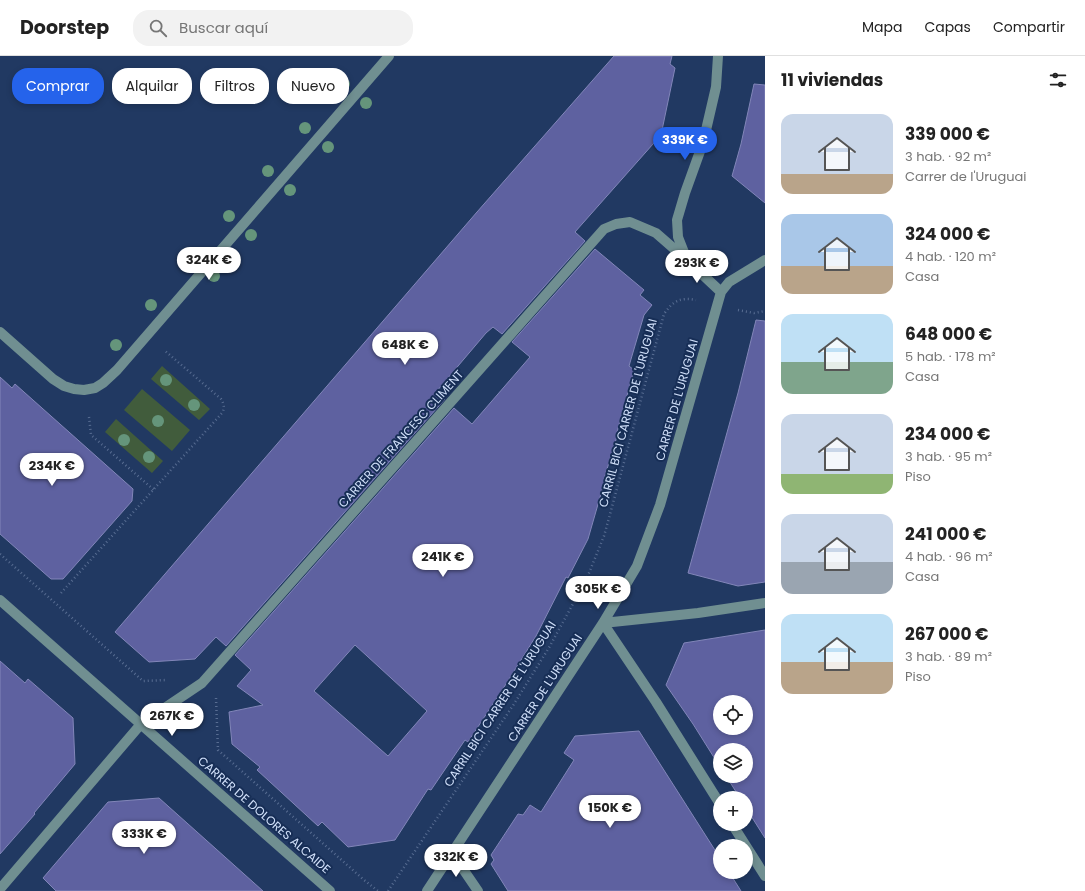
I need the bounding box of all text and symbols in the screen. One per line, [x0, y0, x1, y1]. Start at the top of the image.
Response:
search box [133, 10, 413, 46]
text: Doorstep [20, 14, 109, 41]
icon: search [147, 17, 169, 39]
text: Buscar aquí [179, 17, 268, 38]
text: Mapa [862, 17, 902, 37]
text: Capas [924, 17, 971, 37]
text: Compartir [993, 17, 1065, 37]
chip: Comprar [12, 68, 104, 104]
chip: Alquilar [112, 68, 192, 104]
chip: Filtros [200, 68, 269, 104]
chip: Nuevo [277, 68, 349, 104]
text: 11 viviendas [781, 68, 883, 92]
icon: filters [1047, 69, 1069, 91]
text: 339 000 € [905, 122, 990, 146]
pin: 339K € [652, 127, 718, 161]
text: 339K € [662, 130, 708, 149]
icon: home [813, 130, 861, 178]
text: 3 hab. · 92 m² [905, 147, 991, 166]
text: Carrer de l'Uruguai [905, 167, 1027, 186]
text: 324 000 € [905, 222, 991, 246]
icon: home [813, 230, 861, 278]
pin: 324K € [176, 247, 242, 281]
text: 4 hab. · 120 m² [905, 247, 996, 266]
text: 324K € [186, 250, 232, 269]
pin: 293K € [664, 250, 730, 284]
text: 293K € [674, 253, 720, 272]
text: Casa [905, 267, 939, 286]
street label: CARRIL BICI CARRER DE L'URUGUAI [594, 317, 661, 509]
text: 648 000 € [905, 322, 992, 346]
icon: home [813, 330, 861, 378]
pin: 648K € [372, 332, 438, 366]
text: 648K € [381, 335, 429, 354]
street label: CARRER DE L'URUGUAI [651, 337, 702, 463]
text: 5 hab. · 178 m² [905, 347, 996, 366]
street label: CARRER DE FRANCESC CLIMENT [334, 366, 468, 511]
text: Casa [905, 367, 939, 386]
text: 234 000 € [905, 422, 991, 446]
icon: home [813, 430, 861, 478]
text: 3 hab. · 95 m² [905, 447, 992, 466]
pin: 234K € [19, 453, 85, 487]
text: 234K € [29, 456, 75, 475]
text: Piso [905, 467, 931, 486]
text: 241 000 € [905, 522, 987, 546]
icon: home [813, 530, 861, 578]
pin: 241K € [410, 544, 476, 578]
text: 241K € [421, 547, 465, 566]
text: 4 hab. · 96 m² [905, 547, 993, 566]
text: Casa [905, 567, 939, 586]
pin: 305K € [565, 576, 631, 610]
text: 305K € [575, 579, 621, 598]
street label: CARRIL BICI CARRER DE L'URUGUAI [439, 617, 560, 790]
text: 267 000 € [905, 622, 989, 646]
street label: CARRER DE L'URUGUAI [503, 630, 586, 745]
icon: home [813, 630, 861, 678]
text: 3 hab. · 89 m² [905, 647, 992, 666]
text: Piso [905, 667, 931, 686]
map controls [713, 695, 753, 879]
button: locate [713, 695, 753, 735]
pin: 267K € [139, 703, 205, 737]
text: 267K € [150, 706, 194, 725]
button: layers [713, 743, 753, 783]
street label: CARRER DE DOLORES ALCAIDE [194, 752, 334, 877]
button: + [713, 791, 753, 831]
pin: 150K € [577, 795, 643, 829]
text: 150K € [588, 798, 632, 817]
pin: 333K € [111, 821, 177, 855]
text: 333K € [121, 824, 167, 843]
button: − [713, 839, 753, 879]
pin: 332K € [423, 844, 489, 878]
text: 332K € [433, 847, 479, 866]

